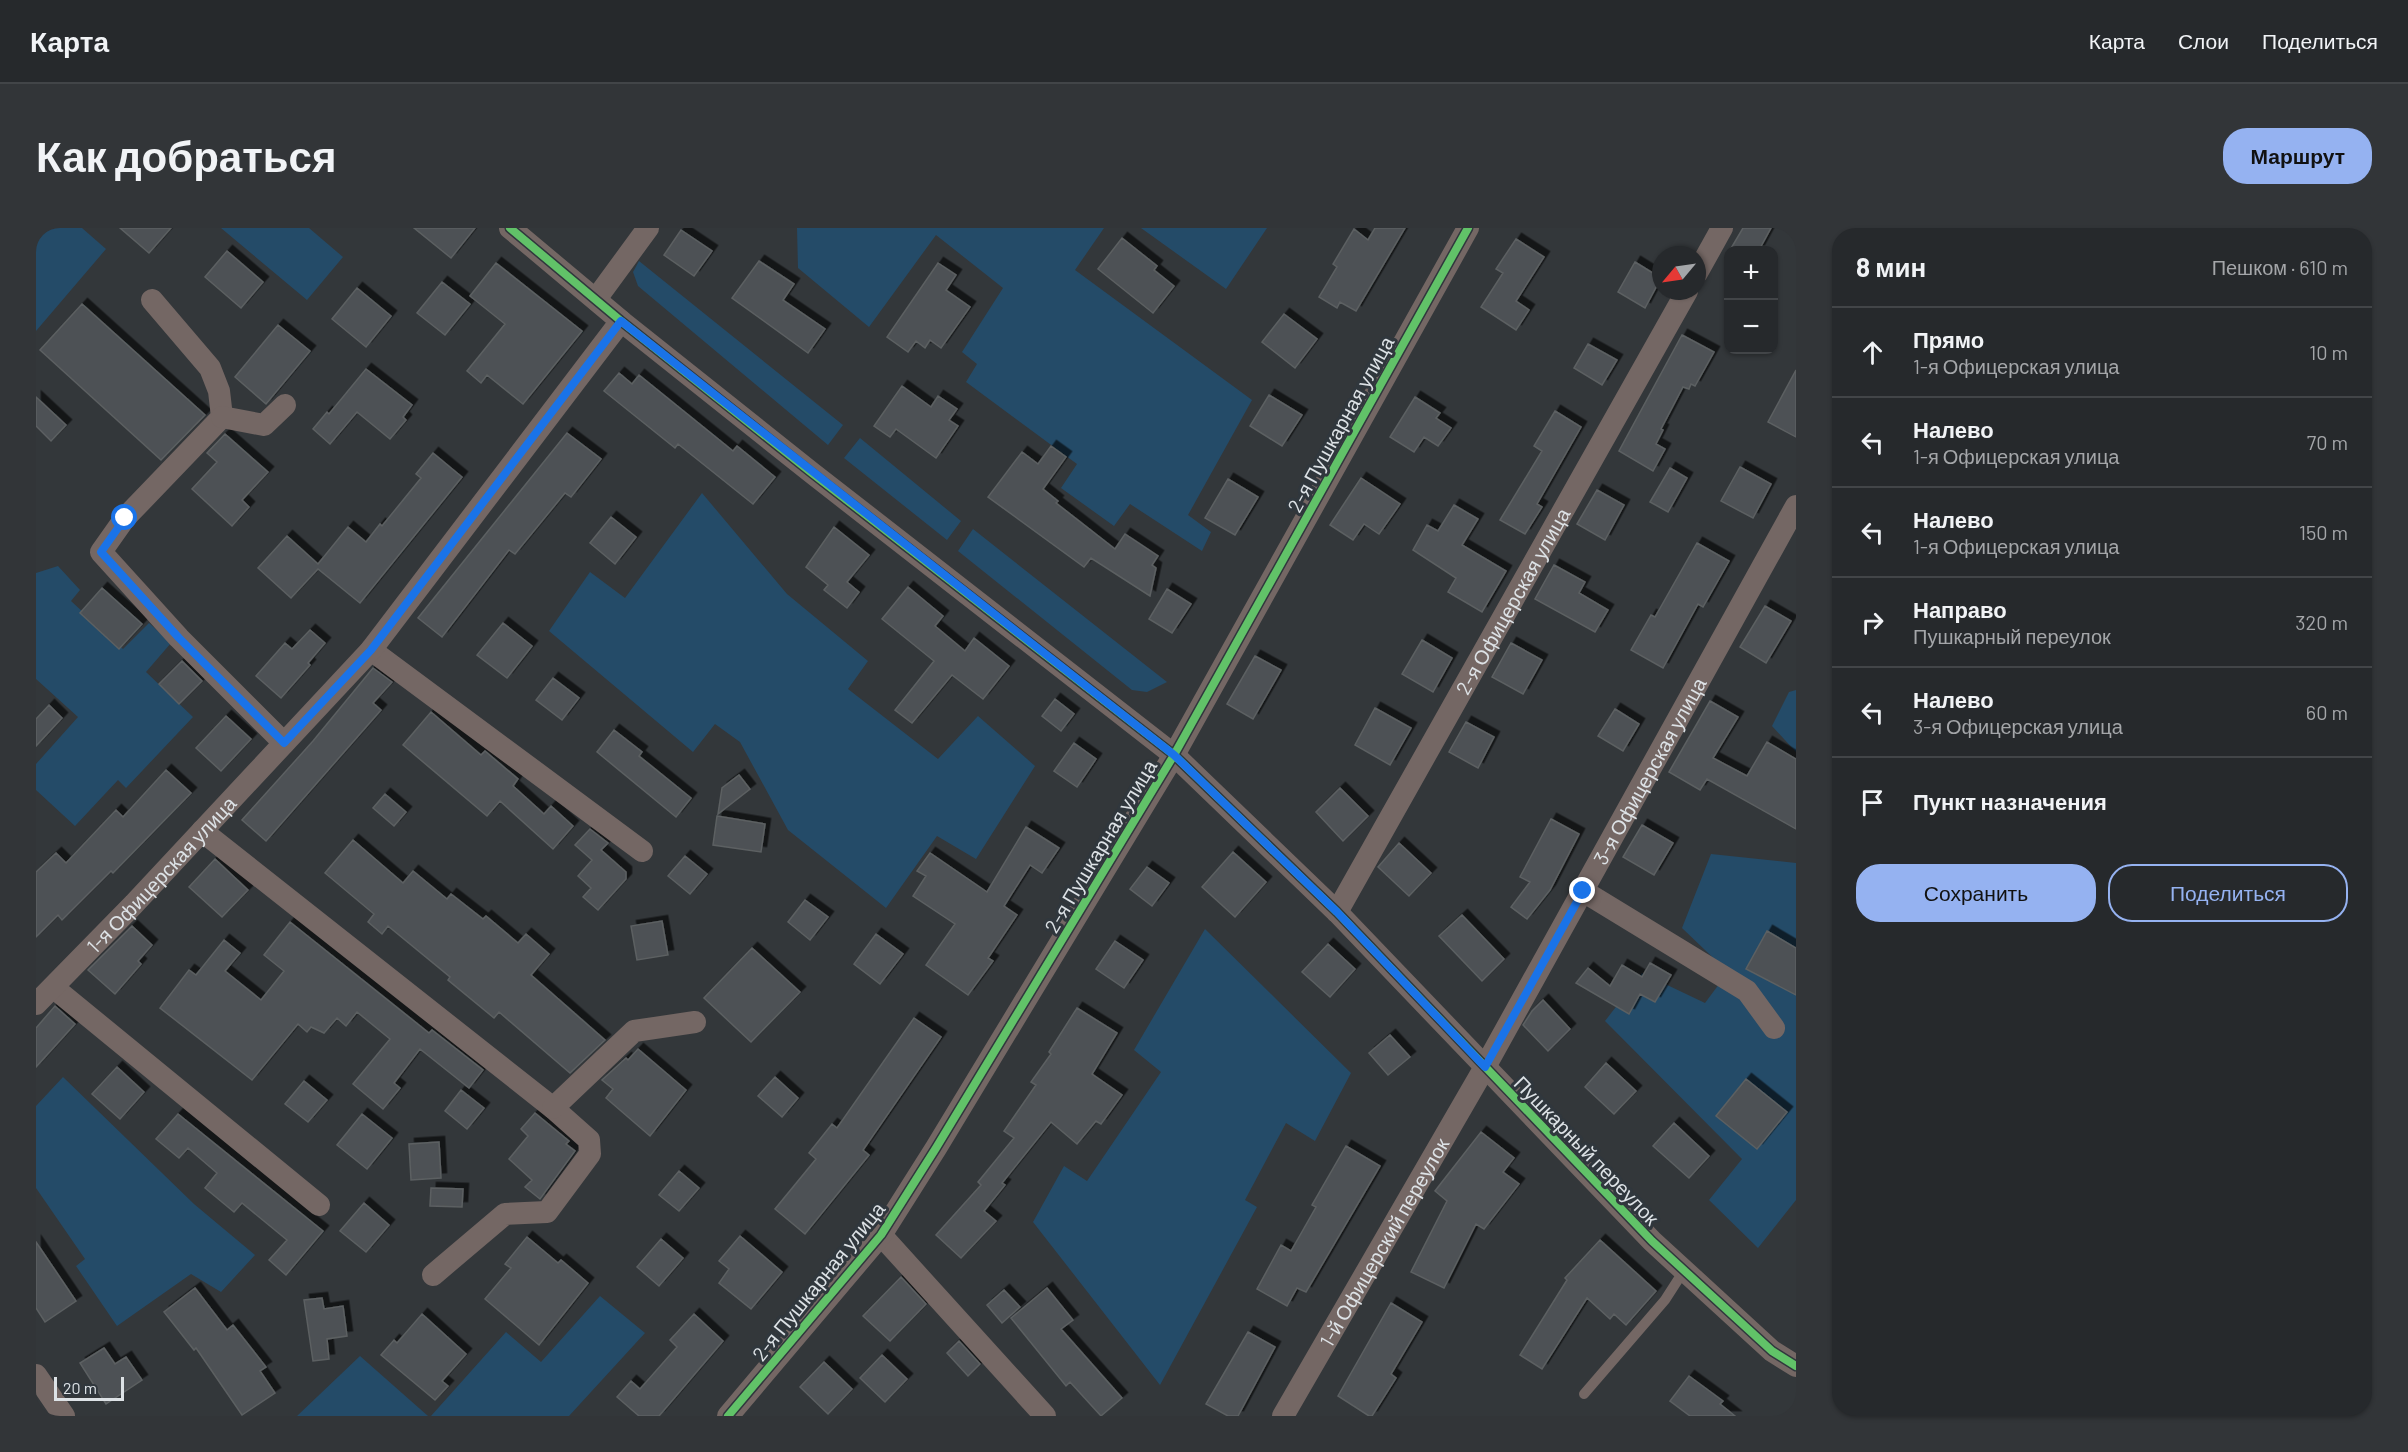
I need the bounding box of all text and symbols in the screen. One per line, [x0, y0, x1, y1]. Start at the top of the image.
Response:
text: Карта [30, 24, 109, 58]
text: Карта [2089, 28, 2145, 53]
text: Слои [2178, 28, 2229, 53]
text: Поделиться [2262, 28, 2378, 53]
button: Маршрут [2223, 128, 2372, 184]
text: Как добраться [36, 130, 336, 180]
north arrow [1652, 246, 1706, 300]
map controls [1724, 246, 1778, 354]
button: + [1724, 246, 1778, 300]
text: 8 мин [1856, 251, 1926, 282]
text: Пешком · 610 m [2212, 255, 2348, 279]
button: − [1724, 300, 1778, 354]
text: Прямо [1913, 326, 1984, 352]
street label: 2-я Пушкарная улица [1282, 331, 1399, 516]
icon: ahead [1856, 336, 1889, 369]
text: 10 m [2309, 340, 2348, 364]
text: 1-я Офицерская улица [1913, 354, 2120, 378]
text: Налево [1913, 416, 1994, 442]
icon: left [1856, 426, 1889, 459]
text: 70 m [2307, 430, 2348, 454]
text: 1-я Офицерская улица [1913, 444, 2120, 468]
street label: 2-я Офицерская улица [1450, 503, 1575, 699]
route start [111, 504, 137, 530]
text: Налево [1913, 506, 1994, 532]
icon: left [1856, 516, 1889, 549]
text: 150 m [2299, 520, 2348, 544]
text: 1-я Офицерская улица [1913, 534, 2120, 558]
text: Направо [1913, 596, 2007, 622]
icon: right [1856, 606, 1889, 639]
text: 320 m [2295, 610, 2348, 634]
text: Пушкарный переулок [1913, 624, 2111, 648]
street label: 3-я Офицерская улица [1588, 672, 1711, 868]
text: Налево [1913, 686, 1994, 712]
icon: left [1856, 696, 1889, 729]
text: 60 m [2306, 700, 2348, 724]
text: 3-я Офицерская улица [1913, 714, 2123, 738]
street label: 2-я Пушкарная улица [1039, 755, 1162, 937]
icon: arrive [1856, 786, 1889, 819]
text: Пункт назначения [1913, 788, 2107, 814]
street label: 1-я Офицерская улица [81, 790, 241, 958]
button: Сохранить [1856, 864, 2096, 922]
button: Поделиться [2108, 864, 2348, 922]
route end [1569, 877, 1595, 903]
street label: Пушкарный переулок [1510, 1071, 1664, 1230]
street label: 1-й Офицерский переулок [1314, 1133, 1454, 1351]
street label: 2-я Пушкарная улица [747, 1196, 890, 1365]
scale bar [54, 1374, 124, 1402]
text: 20 m [63, 1378, 97, 1397]

